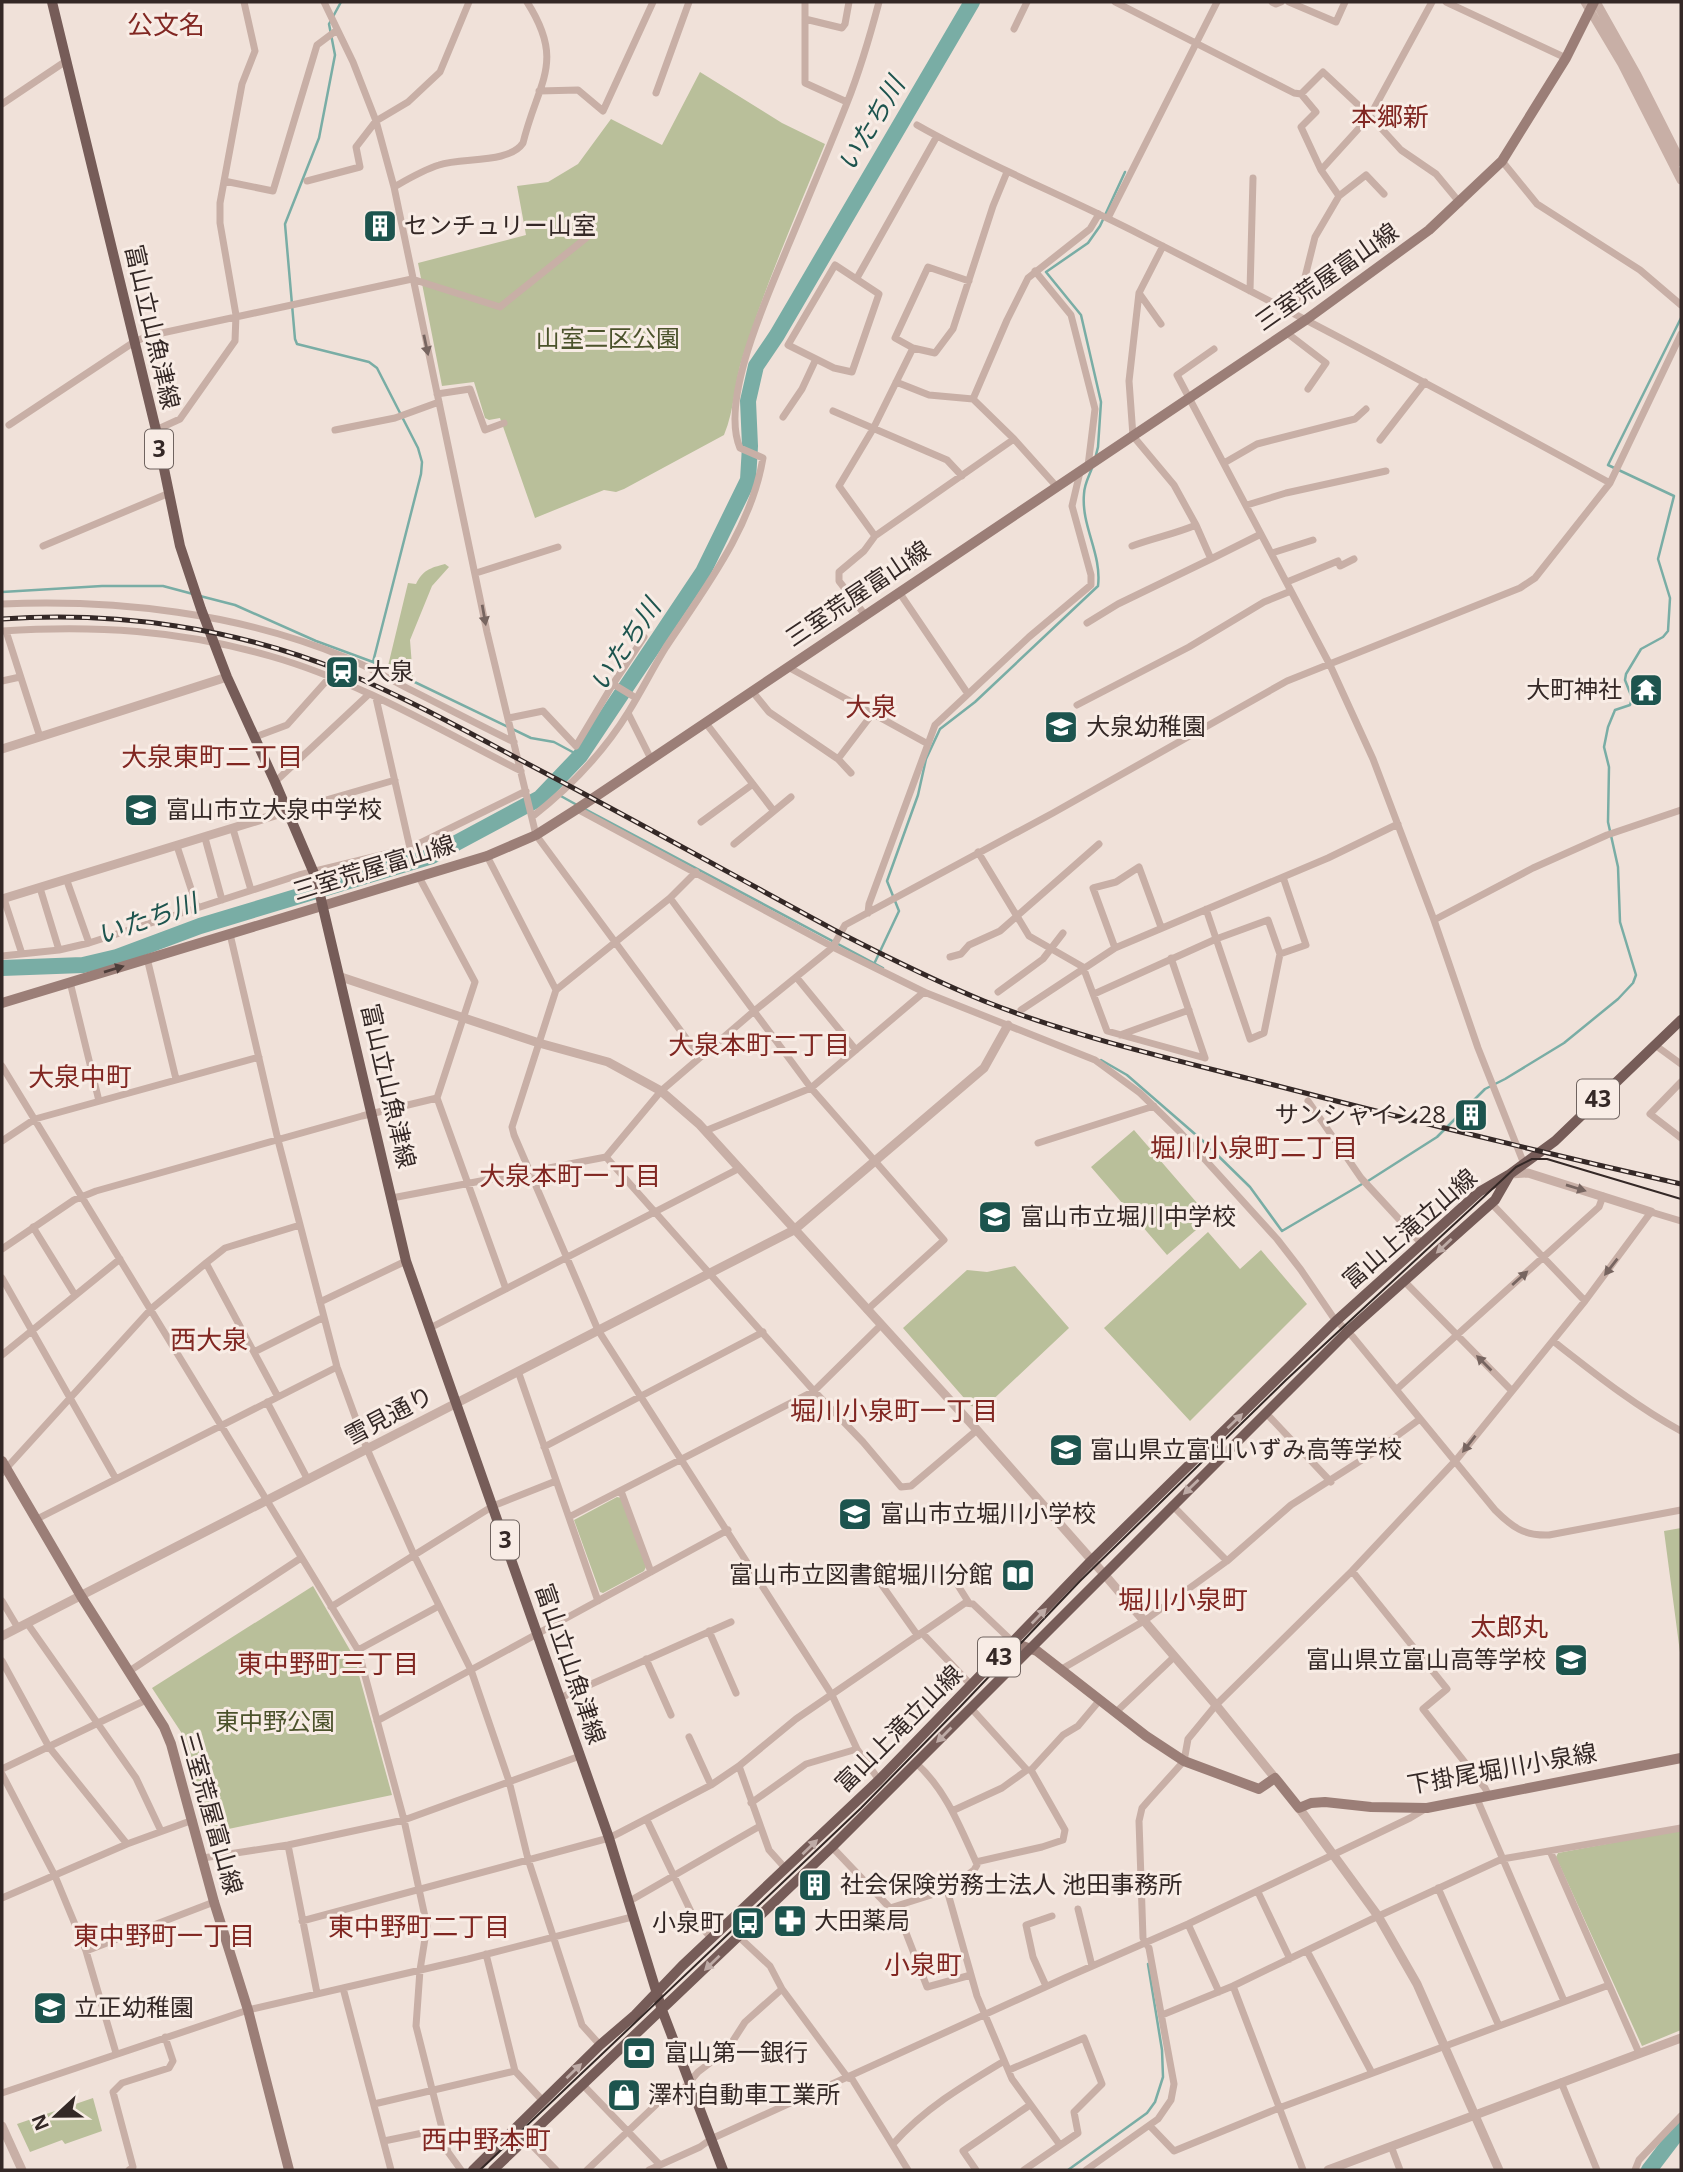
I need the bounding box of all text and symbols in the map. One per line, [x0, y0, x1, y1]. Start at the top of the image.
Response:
district label: 公文名 [127, 6, 205, 42]
water label: いたち川 [828, 67, 914, 177]
district label: 本郷新 [1351, 98, 1429, 134]
building icon: センチュリー山室 [361, 207, 399, 245]
place label: センチュリー山室 [404, 208, 596, 241]
street label: 三室荒屋富山線 [1248, 214, 1404, 337]
street label: 富山立山魚津線 [118, 241, 188, 412]
park label: 山室二区公園 [536, 321, 680, 354]
one-way arrow [421, 334, 432, 356]
road number: 3 [145, 430, 173, 468]
street label: 三室荒屋富山線 [778, 532, 936, 653]
water label: いたち川 [580, 589, 670, 698]
one-way arrow [479, 604, 490, 626]
station icon: 大泉 [323, 653, 361, 691]
place label: 大泉 [366, 654, 414, 687]
temple icon: 大町神社 [1627, 671, 1665, 709]
place label: 大町神社 [1526, 672, 1622, 705]
district label: 大泉 [845, 688, 897, 724]
school or university icon: 大泉幼稚園 [1042, 708, 1080, 746]
place label: 大泉幼稚園 [1086, 709, 1206, 742]
district label: 大泉東町二丁目 [121, 738, 303, 774]
school or university icon: 富山市立大泉中学校 [122, 791, 160, 829]
place label: 富山市立大泉中学校 [166, 792, 382, 825]
street label: 三室荒屋富山線 [288, 826, 459, 907]
water label: いたち川 [92, 883, 205, 952]
one-way arrow [103, 963, 124, 973]
street label: 富山立山魚津線 [354, 1000, 424, 1171]
district label: 大泉本町二丁目 [668, 1026, 850, 1062]
district label: 大泉中町 [28, 1058, 132, 1094]
road number: 43 [1577, 1080, 1619, 1118]
building icon: サンシャイン28 [1452, 1096, 1490, 1134]
place label: サンシャイン28 [1275, 1097, 1446, 1130]
district label: 堀川小泉町二丁目 [1150, 1129, 1358, 1165]
district label: 大泉本町一丁目 [479, 1157, 661, 1193]
street label: 富山上滝立山線 [1335, 1160, 1483, 1295]
one-way arrow [1566, 1183, 1587, 1193]
school or university icon: 富山市立堀川中学校 [976, 1198, 1014, 1236]
place label: 富山市立堀川中学校 [1020, 1199, 1236, 1232]
one-way arrow [1435, 1238, 1453, 1254]
one-way arrow [1604, 1257, 1619, 1275]
one-way arrow [1511, 1270, 1528, 1286]
district label: 西大泉 [170, 1321, 248, 1357]
one-way arrow [1477, 1355, 1493, 1372]
street label: 雪見通り [338, 1378, 438, 1452]
district label: 堀川小泉町一丁目 [790, 1392, 998, 1428]
one-way arrow [1227, 1413, 1243, 1429]
school or university icon: 富山県立富山いずみ高等学校 [1047, 1431, 1085, 1469]
place label: 富山県立富山いずみ高等学校 [1090, 1432, 1402, 1465]
one-way arrow [1462, 1436, 1477, 1453]
one-way arrow [1182, 1479, 1200, 1495]
school or university icon: 富山市立堀川小学校 [836, 1495, 874, 1533]
place label: 富山市立堀川小学校 [880, 1496, 1096, 1529]
road number: 3 [491, 1520, 519, 1560]
library icon: 富山市立図書館堀川分館 [999, 1556, 1037, 1594]
place label: 富山市立図書館堀川分館 [729, 1557, 993, 1590]
street label: 富山立山魚津線 [528, 1579, 614, 1748]
district label: 堀川小泉町 [1118, 1581, 1248, 1617]
one-way arrow [1031, 1607, 1047, 1625]
district label: 太郎丸 [1470, 1608, 1548, 1644]
road number: 43 [978, 1638, 1020, 1676]
school or university icon: 富山県立富山高等学校 [1552, 1641, 1590, 1679]
place label: 富山県立富山高等学校 [1306, 1642, 1546, 1675]
district label: 東中野町三丁目 [237, 1645, 419, 1681]
street label: 富山上滝立山線 [827, 1657, 969, 1799]
park label: 東中野公園 [215, 1704, 335, 1737]
street label: 三室荒屋富山線 [173, 1727, 251, 1898]
one-way arrow [936, 1727, 952, 1743]
street label: 下掛尾堀川小泉線 [1404, 1735, 1599, 1800]
one-way arrow [802, 1839, 818, 1855]
building icon: 社会保険労務士法人 池田事務所 [796, 1866, 834, 1904]
place label: 社会保険労務士法人 池田事務所 [840, 1867, 1182, 1900]
pharmacy icon: 大田薬局 [771, 1902, 809, 1940]
place label: 大田薬局 [814, 1903, 910, 1936]
bus stop icon: 小泉町 [729, 1904, 767, 1942]
place label: 小泉町 [652, 1905, 724, 1938]
district label: 東中野町二丁目 [328, 1908, 510, 1944]
district label: 東中野町一丁目 [73, 1917, 255, 1953]
district label: 小泉町 [884, 1946, 962, 1982]
one-way arrow [703, 1955, 721, 1971]
school or university icon: 立正幼稚園 [31, 1989, 69, 2027]
place label: 立正幼稚園 [74, 1990, 194, 2023]
bank icon: 富山第一銀行 [620, 2034, 658, 2072]
place label: 富山第一銀行 [664, 2035, 808, 2068]
one-way arrow [565, 2062, 582, 2079]
shop icon: 澤村自動車工業所 [605, 2076, 643, 2114]
place label: 澤村自動車工業所 [648, 2077, 840, 2110]
north arrow [21, 2081, 91, 2151]
text: N [25, 2110, 55, 2134]
district label: 西中野本町 [421, 2121, 551, 2157]

